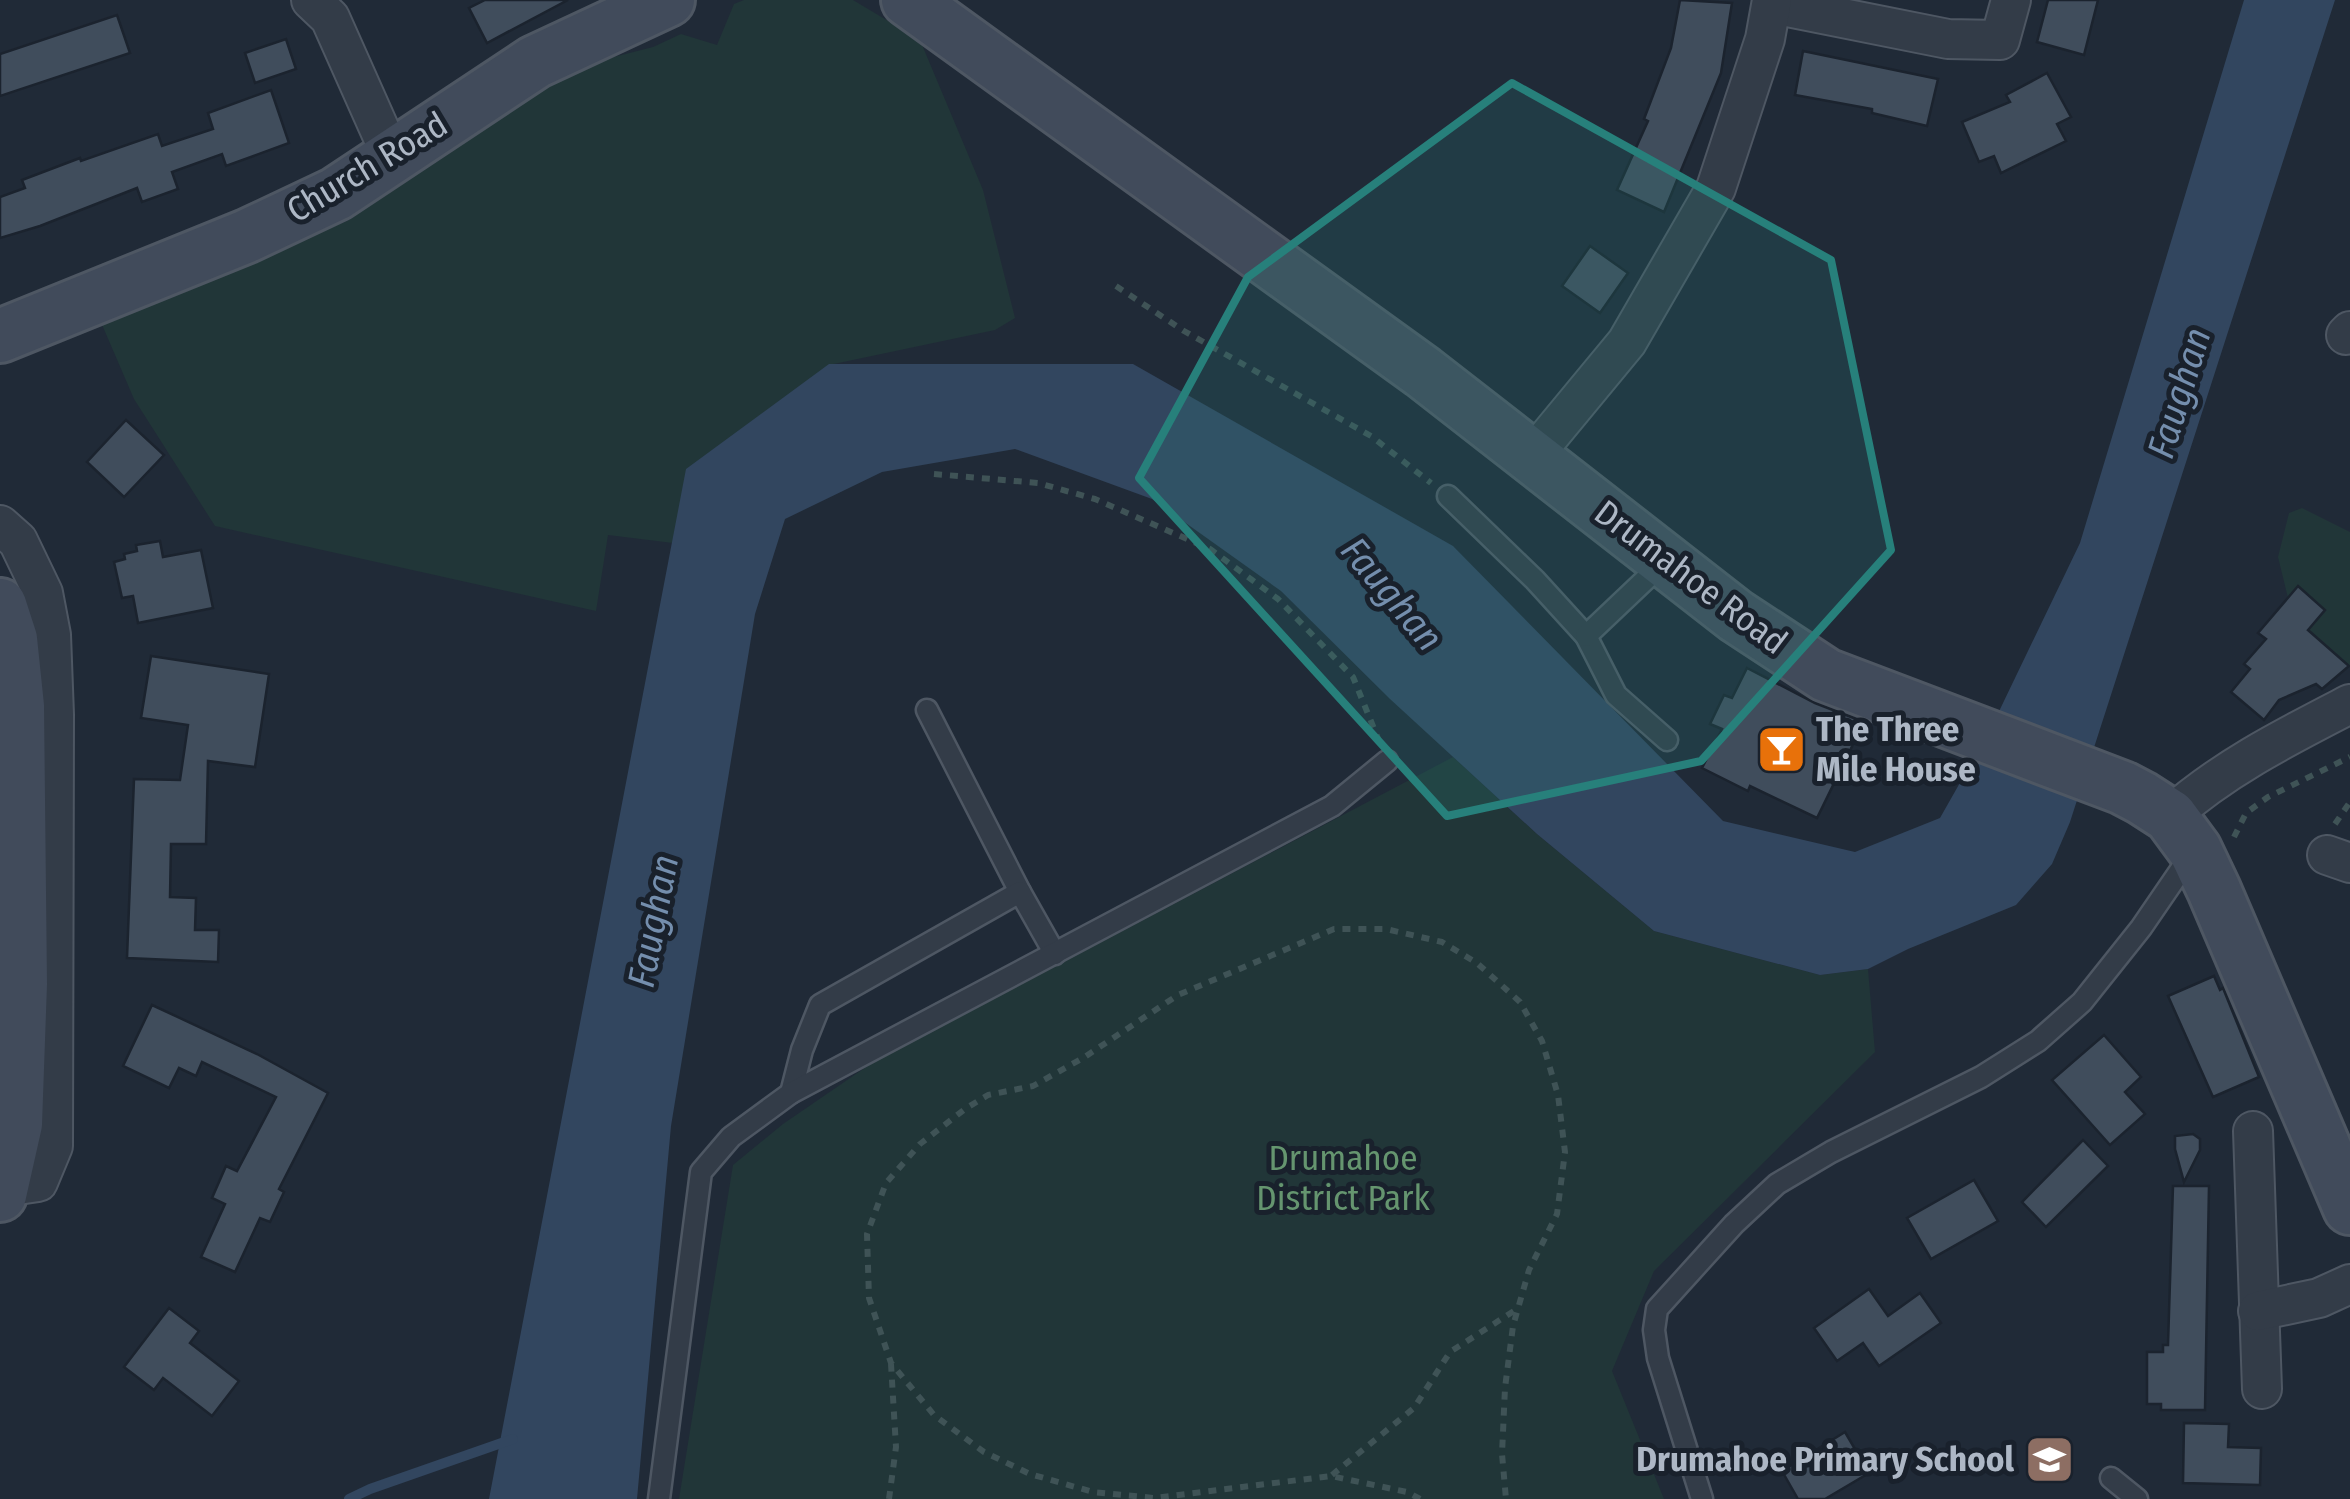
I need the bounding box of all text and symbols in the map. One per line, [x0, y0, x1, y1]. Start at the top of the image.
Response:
street label: Church Road [279, 103, 455, 231]
water label: Faughan [2137, 322, 2221, 464]
street label: Drumahoe Road [1587, 491, 1795, 663]
water label: Faughan [1331, 528, 1453, 660]
place label: The Three Mile House [1816, 708, 1976, 790]
bar icon: The Three Mile House [1755, 723, 1807, 775]
water label: Faughan [618, 851, 688, 991]
park label: Drumahoe District Park [1256, 1137, 1430, 1219]
school or university icon: Drumahoe Primary School [2023, 1433, 2075, 1485]
place label: Drumahoe Primary School [1636, 1438, 2014, 1480]

